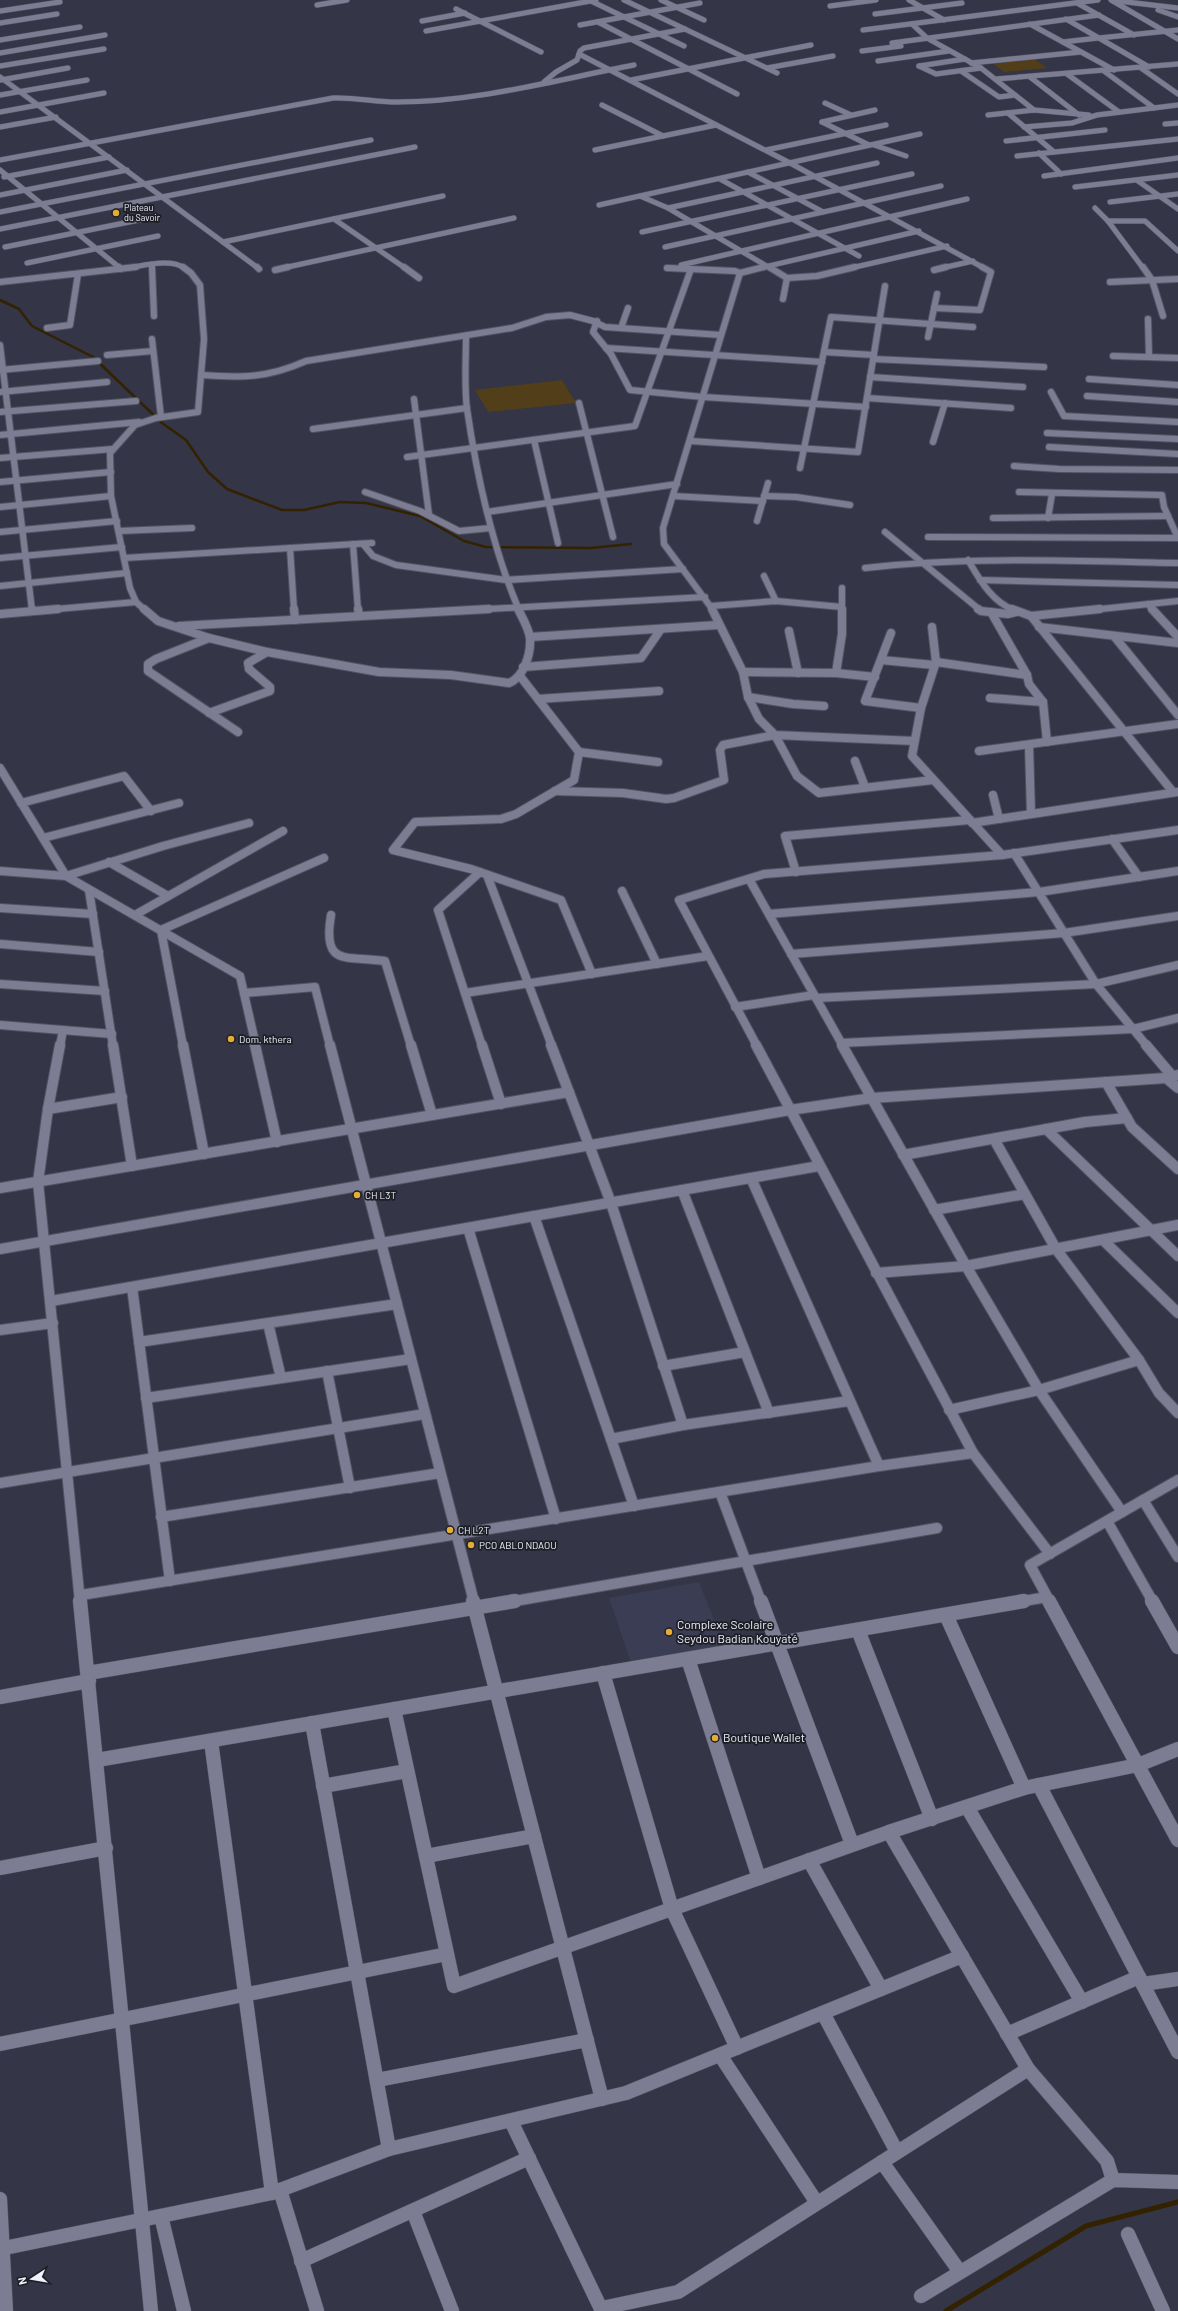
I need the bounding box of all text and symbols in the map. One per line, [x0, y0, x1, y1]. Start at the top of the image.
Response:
place label: Plateau du Savoir [124, 202, 161, 223]
marker: Plateau du Savoir [111, 208, 121, 218]
place label: Dom. kthera [239, 1033, 292, 1045]
marker: Dom. kthera [226, 1034, 236, 1044]
place label: CH L3T [365, 1189, 396, 1201]
marker: CH L3T [352, 1190, 362, 1200]
place label: CH L2T [458, 1524, 490, 1536]
marker: CH L2T [445, 1525, 455, 1535]
place label: PCO ABLO NDAOU [479, 1539, 557, 1551]
marker: PCO ABLO NDAOU [466, 1540, 476, 1550]
place label: Complexe Scolaire Seydou Badian Kouyaté [677, 1617, 798, 1645]
marker: Complexe Scolaire Seydou Badian Kouyaté [664, 1627, 674, 1637]
place label: Boutique Wallet [723, 1730, 805, 1744]
marker: Boutique Wallet [710, 1733, 720, 1743]
north arrow [12, 2259, 52, 2299]
text: N [15, 2276, 29, 2286]

